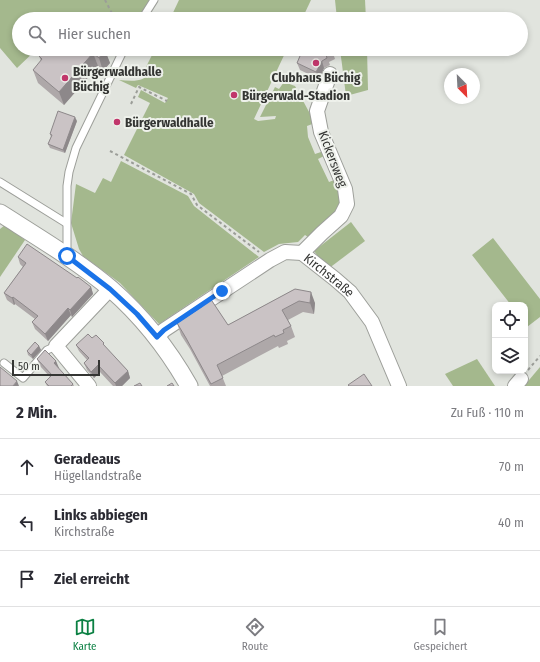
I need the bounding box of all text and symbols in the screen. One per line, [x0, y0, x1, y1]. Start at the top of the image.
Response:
search box [12, 12, 528, 56]
icon: search [26, 23, 48, 45]
text: Hier suchen [58, 25, 131, 43]
marker: Clubhaus Büchig [311, 58, 321, 68]
place label: Bürgerwaldhalle Büchig [73, 64, 162, 94]
north arrow [444, 68, 480, 104]
place label: Clubhaus Büchig [272, 70, 361, 85]
marker: Bürgerwaldhalle Büchig [60, 73, 70, 83]
place label: Bürgerwald-Stadion [242, 88, 350, 103]
marker: Bürgerwald-Stadion [229, 90, 239, 100]
place label: Bürgerwaldhalle [125, 115, 214, 130]
marker: Bürgerwaldhalle [112, 117, 122, 127]
street label: Kickersweg [315, 129, 351, 190]
route start [58, 247, 76, 265]
street label: Kirchstraße [301, 250, 358, 299]
route end [213, 282, 231, 300]
map controls [492, 302, 528, 374]
button: locate [492, 302, 528, 338]
button: layers [492, 338, 528, 374]
scale bar [12, 358, 100, 377]
text: 50 m [18, 360, 40, 373]
text: 2 Min. [16, 402, 57, 423]
text: Zu Fuß · 110 m [451, 405, 524, 420]
text: Geradeaus [54, 450, 120, 468]
icon: ahead [16, 456, 38, 478]
text: 70 m [499, 459, 524, 474]
text: Hügellandstraße [54, 468, 142, 483]
text: Links abbiegen [54, 506, 148, 524]
icon: left [16, 512, 38, 534]
text: 40 m [498, 515, 524, 530]
text: Kirchstraße [54, 524, 114, 539]
icon: arrive [16, 568, 38, 590]
text: Ziel erreicht [54, 570, 129, 588]
tab: Karte [73, 616, 97, 653]
tab: Route [242, 616, 268, 653]
tab: Gespeichert [413, 616, 467, 653]

